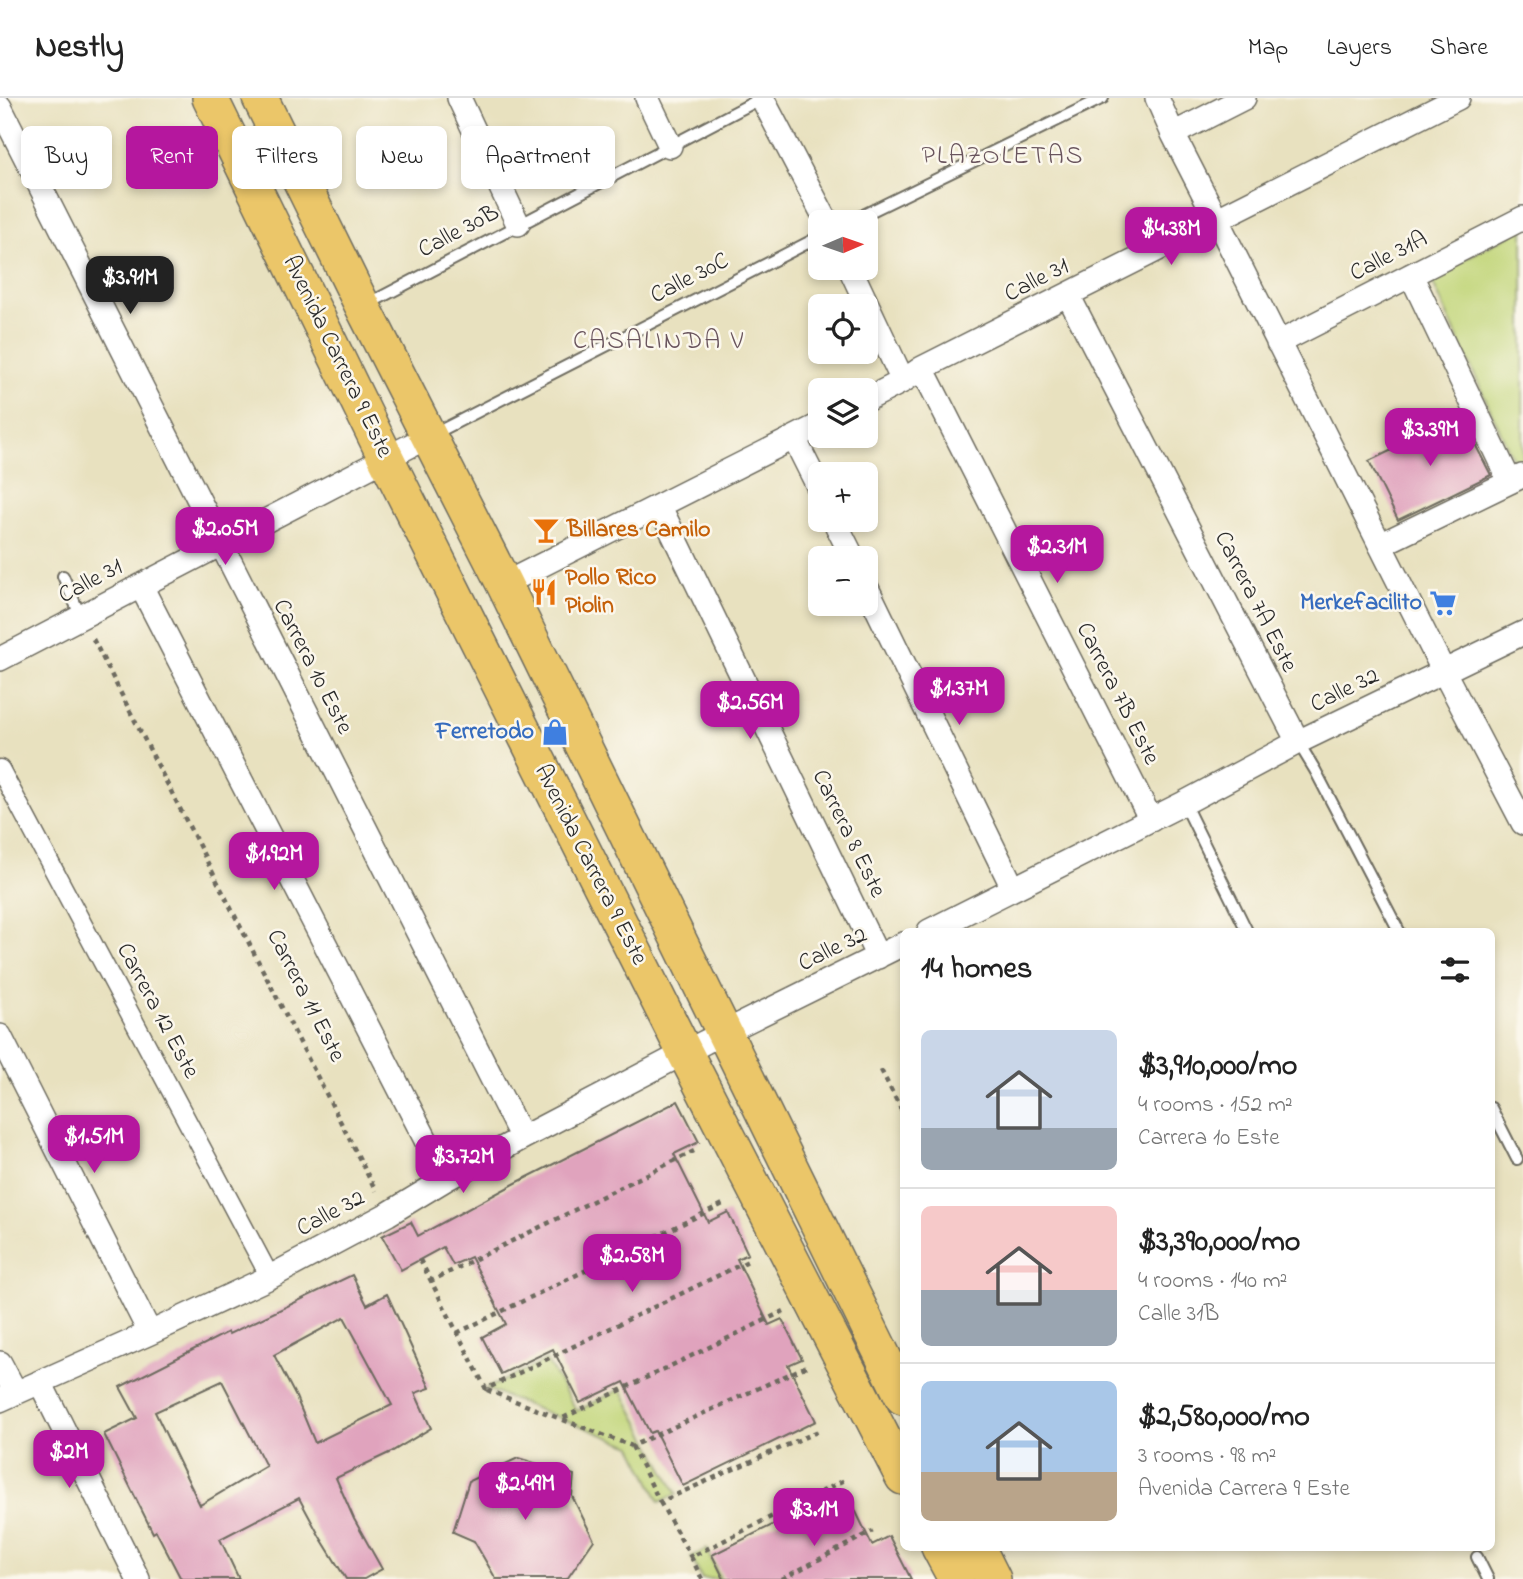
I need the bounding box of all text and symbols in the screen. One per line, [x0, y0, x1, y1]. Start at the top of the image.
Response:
text: Nestly [35, 24, 124, 72]
text: Map [1248, 31, 1288, 66]
text: Layers [1326, 31, 1392, 66]
text: Share [1430, 31, 1488, 66]
chip: Buy [21, 126, 112, 189]
chip: Rent [126, 126, 218, 189]
chip: Filters [232, 126, 342, 189]
chip: New [356, 126, 447, 189]
chip: Apartment [461, 126, 615, 189]
district label: PLAZOLETAS [922, 138, 1084, 176]
street label: Calle 30B [412, 196, 506, 268]
pin: $4.38M [1114, 208, 1228, 267]
north arrow [808, 210, 878, 280]
map controls [808, 210, 878, 616]
text: $4.38M [1141, 213, 1201, 246]
street label: Calle 31A [1344, 223, 1434, 291]
street label: Calle 30C [644, 244, 736, 314]
street label: Avenida Carrera 9 Este [273, 250, 401, 464]
street label: Calle 31 [999, 250, 1076, 312]
pin: $3.91M [73, 256, 187, 316]
text: $3.91M [102, 262, 158, 295]
button: locate [808, 294, 878, 364]
district label: CASALINDA V [573, 323, 745, 361]
button: layers [808, 378, 878, 448]
pin: $3.39M [1373, 408, 1487, 468]
text: $3.39M [1401, 414, 1459, 447]
button: + [808, 462, 878, 532]
pin: $2.05M [168, 508, 282, 567]
text: $2.05M [191, 513, 259, 546]
place label: Billares Camilo [566, 513, 711, 548]
bar icon: Billares Camilo [531, 515, 561, 545]
street label: Carrera 7A Este [1204, 525, 1306, 679]
pin: $2.31M [1000, 526, 1114, 585]
text: $2.31M [1027, 531, 1087, 564]
button: − [808, 546, 878, 616]
street label: Calle 31 [53, 550, 130, 614]
place label: Pollo Rico Piolin [565, 561, 657, 624]
restaurant icon: Pollo Rico Piolin [529, 577, 559, 607]
place label: Merkefacilito [1300, 586, 1422, 621]
supermarket icon: Merkefacilito [1428, 588, 1458, 618]
street label: Carrera 10 Este [263, 593, 361, 741]
street label: Carrera 7B Este [1066, 617, 1168, 772]
street label: Calle 32 [1305, 659, 1385, 723]
pin: $1.37M [902, 668, 1016, 727]
text: $1.37M [930, 673, 988, 706]
pin: $2.56M [693, 682, 807, 741]
text: $2.56M [716, 687, 784, 720]
place label: Ferretodo [435, 715, 534, 750]
shop icon: Ferretodo [540, 717, 570, 747]
street label: Avenida Carrera 9 Este [524, 759, 656, 972]
street label: Carrera 8 Este [802, 764, 894, 904]
pin: $1.92M [217, 832, 331, 892]
text: $1.92M [245, 838, 303, 871]
street label: Calle 32 [793, 918, 873, 982]
street label: Carrera 11 Este [256, 923, 354, 1069]
street label: Carrera 12 Este [106, 937, 208, 1085]
text: 14 homes [921, 948, 1032, 992]
icon: filters [1436, 951, 1474, 989]
text: $3,910,000/mo [1138, 1045, 1297, 1089]
icon: home [977, 1058, 1061, 1142]
text: 4 rooms · 152 m² [1138, 1089, 1293, 1122]
pin: $1.51M [37, 1116, 151, 1175]
text: $1.51M [64, 1121, 124, 1154]
text: Carrera 10 Este [1138, 1122, 1280, 1155]
pin: $3.72M [406, 1136, 520, 1195]
text: $3.72M [432, 1141, 494, 1174]
street label: Calle 32 [291, 1181, 371, 1247]
text: $3,390,000/mo [1138, 1221, 1300, 1265]
pin: $2.58M [575, 1234, 689, 1294]
icon: home [977, 1234, 1061, 1318]
text: $2.58M [599, 1240, 665, 1273]
text: 4 rooms · 140 m² [1138, 1265, 1287, 1298]
text: Calle 31B [1138, 1298, 1219, 1331]
text: $2,580,000/mo [1138, 1396, 1310, 1440]
icon: home [977, 1409, 1061, 1493]
pin: $2M [35, 1430, 103, 1490]
text: $2M [49, 1436, 89, 1469]
text: 3 rooms · 98 m² [1138, 1440, 1276, 1473]
pin: $2.49M [468, 1462, 582, 1522]
text: $2.49M [495, 1468, 555, 1501]
text: Avenida Carrera 9 Este [1138, 1473, 1350, 1506]
pin: $3.1M [765, 1488, 863, 1548]
text: $3.1M [789, 1494, 839, 1527]

